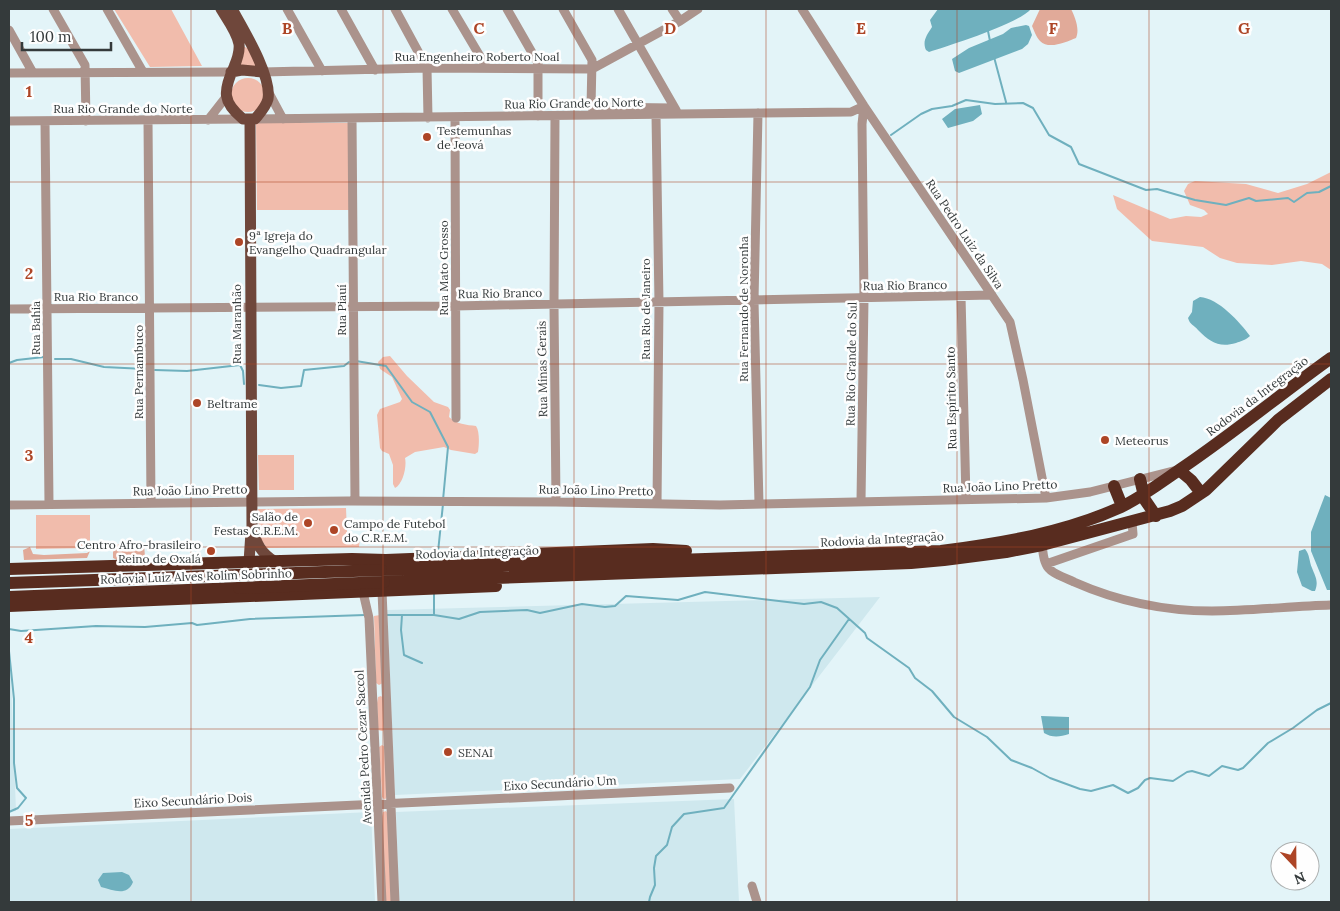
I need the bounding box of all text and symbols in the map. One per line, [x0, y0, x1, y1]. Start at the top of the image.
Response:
text: B [282, 18, 293, 38]
text: C [473, 18, 485, 38]
text: D [664, 18, 676, 38]
text: E [856, 18, 866, 38]
text: F [1048, 18, 1058, 38]
text: G [1238, 18, 1250, 38]
scale bar [22, 20, 111, 52]
text: 100 m [30, 27, 71, 46]
street label: Rua Engenheiro Roberto Noal [394, 49, 560, 64]
text: 1 [26, 81, 32, 101]
street label: Rua Rio Grande do Norte [504, 94, 644, 112]
street label: Rua Rio Grande do Norte [53, 101, 193, 116]
place label: Testemunhas de Jeová [437, 123, 512, 152]
marker: Testemunhas de Jeová [421, 131, 433, 143]
street label: Rua Pedro Luiz da Silva [923, 176, 1007, 292]
street label: Rua Mato Grosso [436, 220, 451, 316]
place label: 9ª Igreja do Evangelho Quadrangular [249, 228, 387, 257]
marker: 9ª Igreja do Evangelho Quadrangular [233, 236, 245, 248]
street label: Rua Fernando de Noronha [736, 236, 751, 382]
street label: Rua Rio de Janeiro [638, 258, 653, 360]
text: 2 [25, 263, 33, 283]
street label: Rua Rio Branco [863, 277, 947, 293]
street label: Rua Maranhão [229, 284, 244, 364]
street label: Rua Piauí [334, 284, 349, 336]
street label: Rua Rio Branco [458, 285, 542, 301]
street label: Rua Rio Branco [54, 289, 138, 304]
street label: Rua Bahia [28, 301, 43, 355]
street label: Rua Rio Grande do Sul [842, 302, 860, 426]
street label: Rua Minas Gerais [534, 320, 550, 417]
street label: Rua Pernambuco [131, 325, 146, 419]
street label: Rua Espírito Santo [943, 346, 959, 450]
street label: Rodovia da Integração [1203, 353, 1311, 439]
place label: Beltrame [207, 396, 258, 411]
marker: Beltrame [191, 397, 203, 409]
place label: Meteorus [1115, 433, 1169, 448]
marker: Meteorus [1099, 434, 1111, 446]
text: 3 [25, 445, 34, 465]
street label: Rua João Lino Pretto [942, 477, 1058, 495]
street label: Rua João Lino Pretto [132, 481, 248, 499]
street label: Rua João Lino Pretto [538, 481, 654, 499]
place label: Salão de Festas C.R.E.M. [214, 509, 298, 538]
place label: Campo de Futebol do C.R.E.M. [344, 516, 446, 545]
marker: Salão de Festas C.R.E.M. [302, 517, 314, 529]
marker: Campo de Futebol do C.R.E.M. [328, 524, 340, 536]
street label: Rodovia da Integração [820, 528, 944, 550]
place label: Centro Afro-brasileiro Reino de Oxalá [77, 537, 201, 566]
street label: Rodovia da Integração [415, 542, 539, 562]
marker: Centro Afro-brasileiro Reino de Oxalá [205, 545, 217, 557]
street label: Rodovia Luiz Alves Rolim Sobrinho [100, 565, 292, 587]
text: 4 [25, 627, 34, 647]
street label: Avenida Pedro Cezar Saccol [351, 669, 375, 826]
place label: SENAI [458, 745, 493, 760]
marker: SENAI [442, 746, 454, 758]
street label: Eixo Secundário Um [503, 773, 617, 793]
street label: Eixo Secundário Dois [133, 789, 253, 811]
text: 5 [25, 810, 34, 830]
north arrow [1270, 841, 1320, 891]
text: N [1291, 868, 1308, 888]

